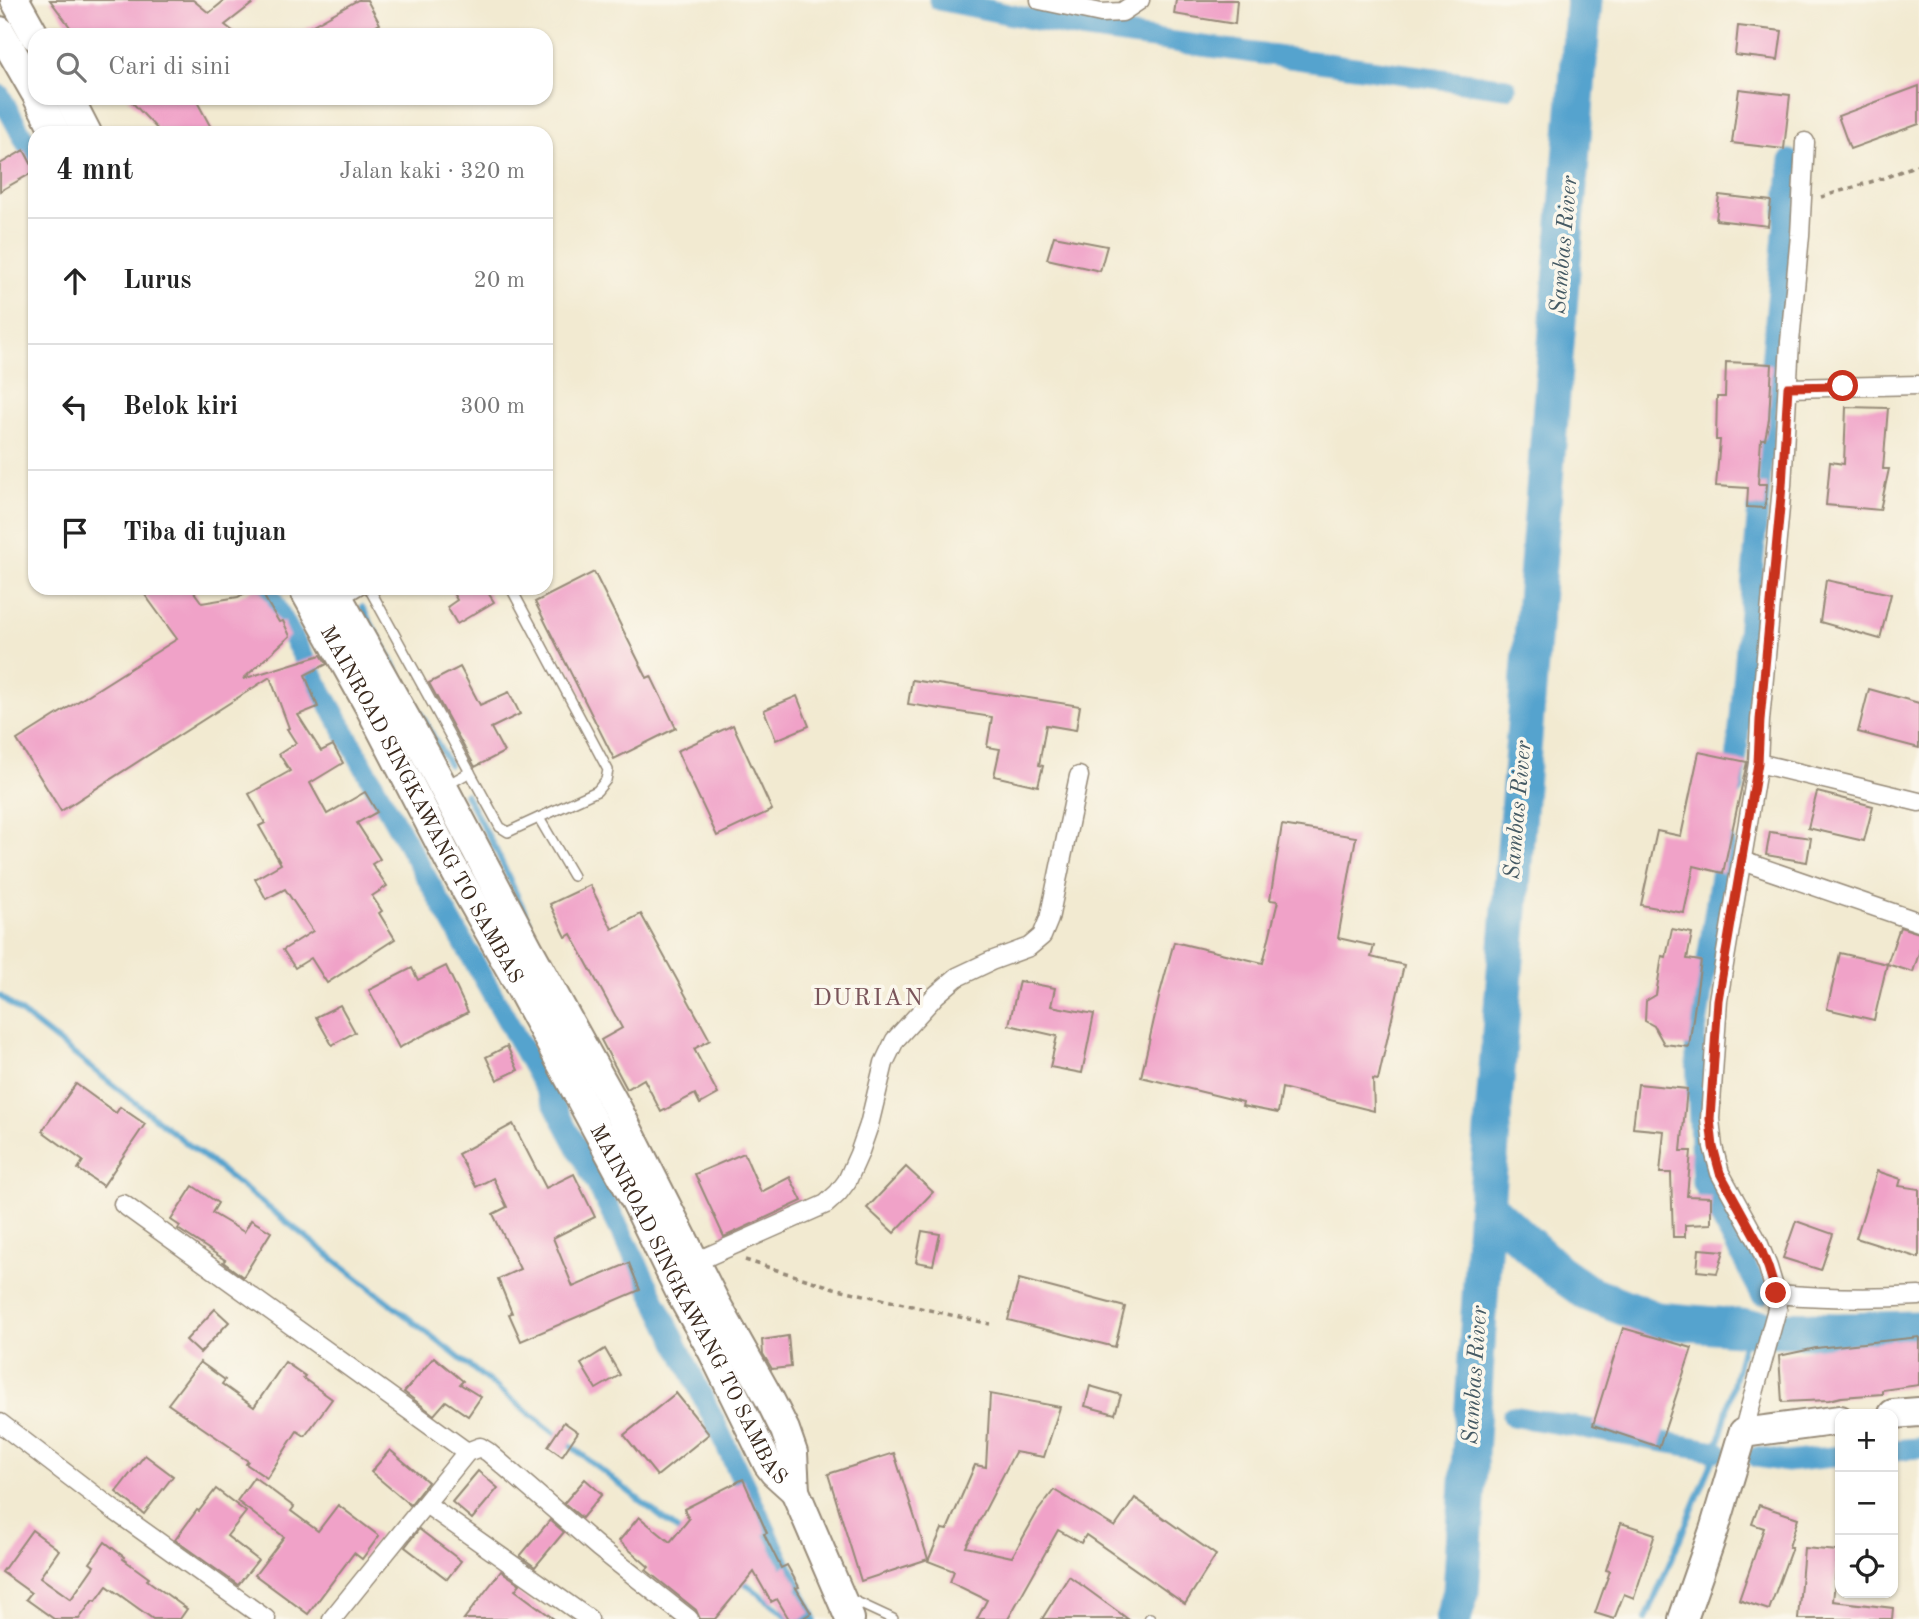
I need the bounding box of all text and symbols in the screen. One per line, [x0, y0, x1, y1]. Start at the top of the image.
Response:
search box [28, 28, 553, 105]
icon: search [52, 48, 90, 86]
text: Cari di sini [108, 54, 230, 80]
text: 4 mnt [56, 156, 133, 186]
text: Jalan kaki · 320 m [339, 160, 525, 183]
water label: Sambas River [1546, 174, 1582, 315]
icon: ahead [56, 262, 94, 300]
text: Lurus [123, 268, 191, 294]
text: 20 m [474, 269, 525, 292]
route start [1827, 370, 1858, 401]
icon: left [56, 388, 94, 426]
text: Belok kiri [123, 394, 238, 420]
text: 300 m [460, 395, 525, 418]
icon: arrive [56, 514, 94, 552]
text: Tiba di tujuan [123, 520, 287, 546]
street label: MAINROAD SINGKAWANG TO SAMBAS [316, 622, 527, 987]
water label: Sambas River [1500, 739, 1536, 880]
district label: DURIAN [813, 987, 925, 1011]
street label: MAINROAD SINGKAWANG TO SAMBAS [586, 1121, 791, 1489]
route end [1760, 1277, 1791, 1308]
water label: Sambas River [1459, 1304, 1491, 1445]
map controls [1835, 1409, 1898, 1598]
button: + [1835, 1409, 1898, 1472]
button: − [1835, 1472, 1898, 1535]
button: locate [1835, 1535, 1898, 1598]

